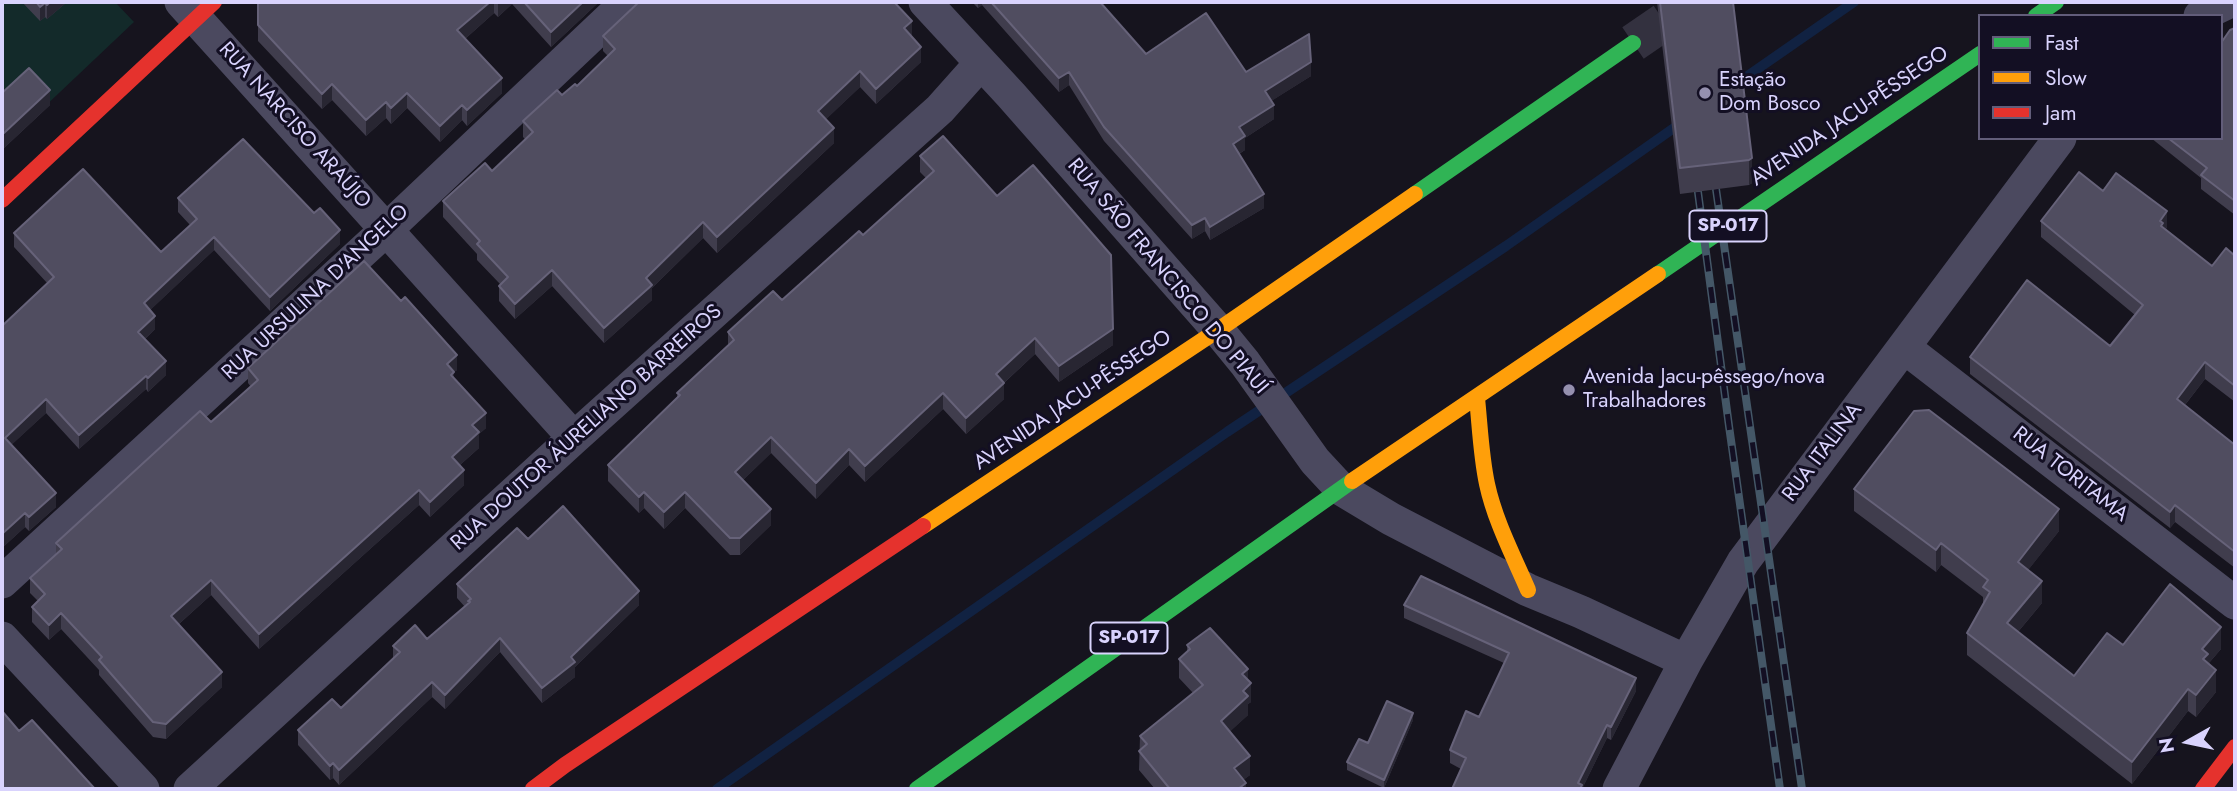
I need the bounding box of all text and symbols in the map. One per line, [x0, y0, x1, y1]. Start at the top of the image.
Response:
legend [1978, 14, 2223, 140]
text: Fast [2045, 28, 2078, 58]
street label: RUA NARCISO ARAÚJO [213, 38, 375, 214]
street label: AVENIDA JACU-PÊSSEGO [1746, 41, 1954, 193]
text: Slow [2045, 63, 2087, 93]
place label: Estação Dom Bosco [1719, 68, 1821, 118]
marker: Estação Dom Bosco [1697, 85, 1713, 101]
text: Jam [2045, 98, 2077, 128]
street label: RUA SÃO FRANCISCO DO PIAUÍ [1061, 154, 1273, 400]
street label: RUA URSULINA D'ANGELO [217, 200, 415, 386]
road number: SP-017 [1690, 210, 1766, 242]
street label: RUA DOUTOR ÁURELIANO BARREIROS [446, 300, 728, 556]
street label: AVENIDA JACU-PÊSSEGO [969, 325, 1177, 477]
place label: Avenida Jacu-pêssego/nova Trabalhadores [1583, 365, 1825, 415]
marker: Avenida Jacu-pêssego/nova Trabalhadores [1561, 382, 1577, 398]
street label: RUA ITALINA [1778, 399, 1868, 507]
street label: RUA TORITAMA [2007, 422, 2133, 528]
road number: SP-017 [1090, 622, 1168, 653]
north arrow [2153, 707, 2223, 777]
text: N [2152, 736, 2181, 755]

